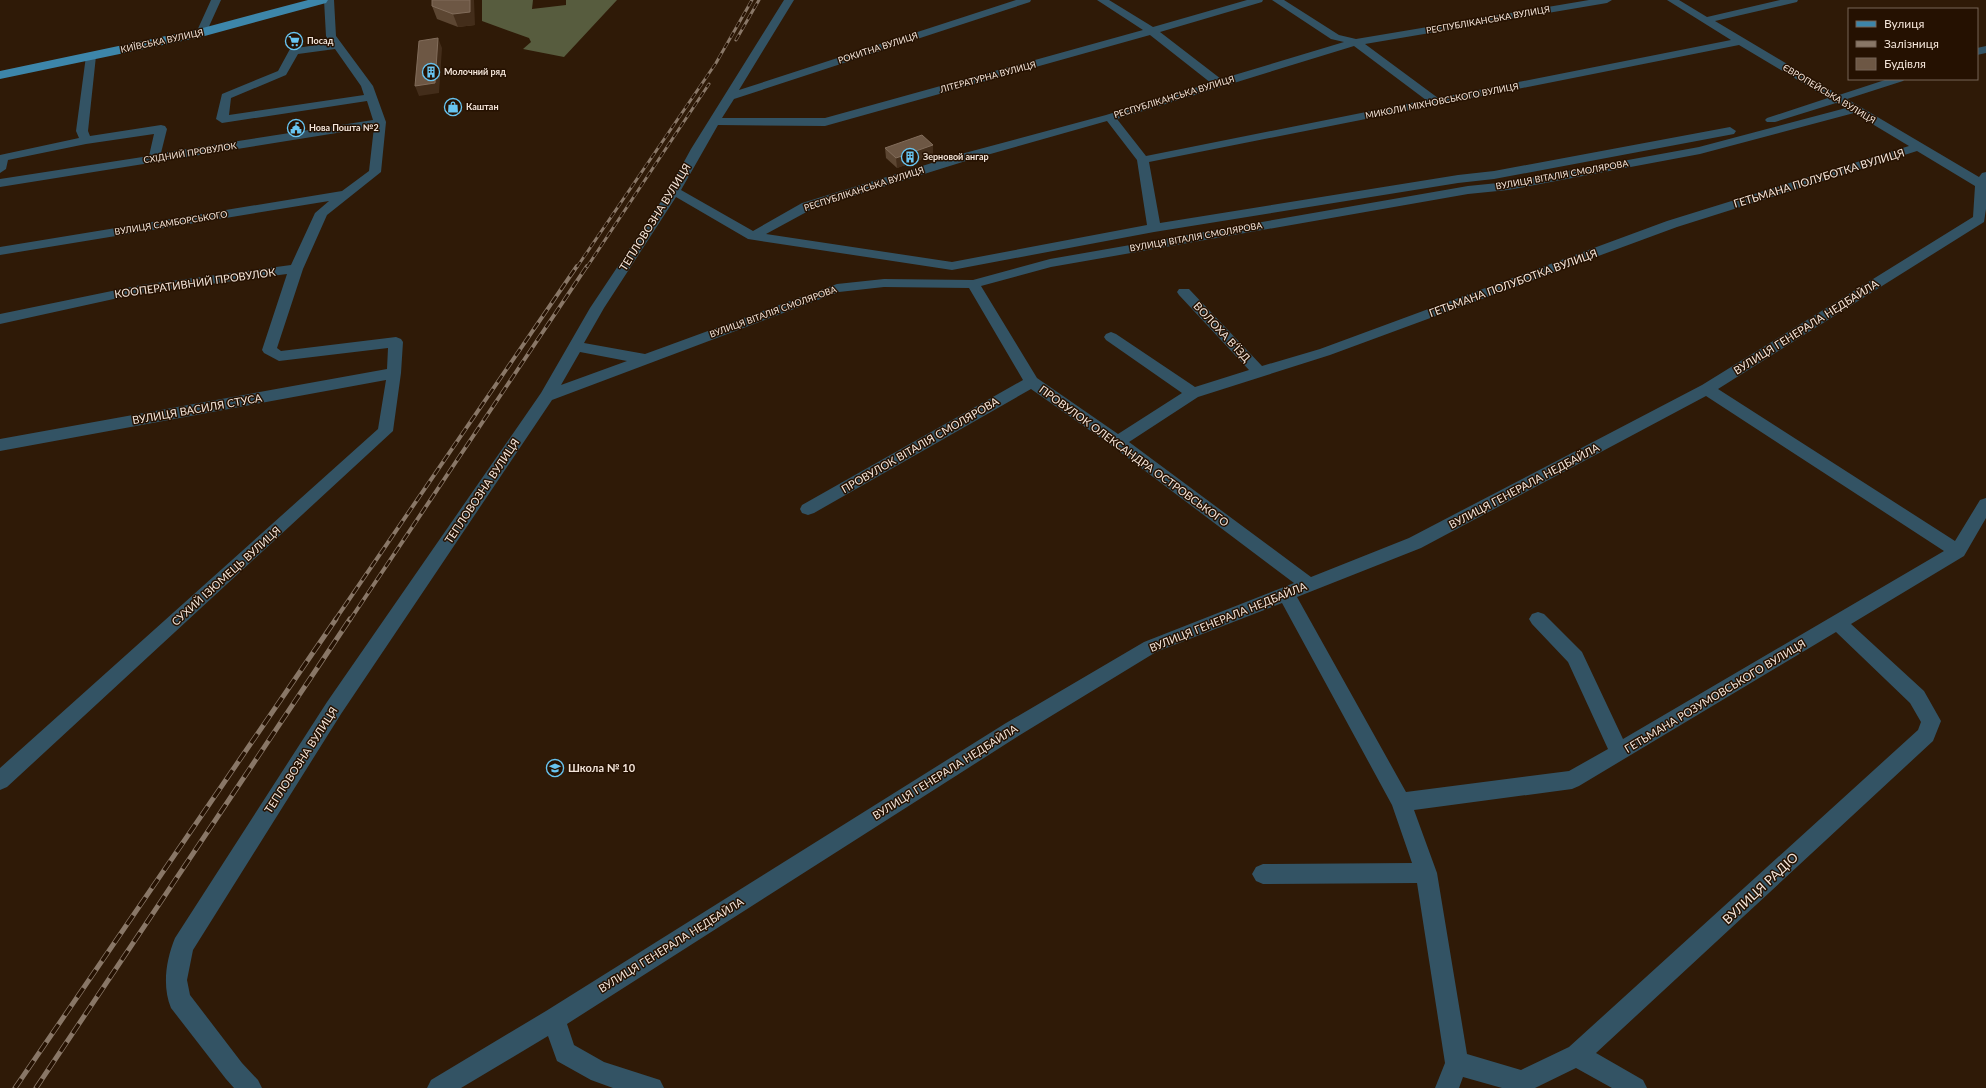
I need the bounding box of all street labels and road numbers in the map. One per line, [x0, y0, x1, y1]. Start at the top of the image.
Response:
street label: РЕСПУБЛІКАНСЬКА ВУЛИЦЯ [1425, 3, 1551, 36]
street label: КИЇВСЬКА ВУЛИЦЯ [120, 26, 204, 55]
street label: РОКИТНА ВУЛИЦЯ [837, 29, 919, 66]
street label: ЛІТЕРАТУРНА ВУЛИЦЯ [938, 58, 1037, 95]
street label: ЄВРОПЕЙСЬКА ВУЛИЦЯ [1781, 61, 1878, 126]
street label: РЕСПУБЛІКАНСЬКА ВУЛИЦЯ [1112, 73, 1235, 120]
street label: МИКОЛИ МІХНОВСЬКОГО ВУЛИЦЯ [1364, 80, 1520, 121]
street label: СХІДНИЙ ПРОВУЛОК [143, 140, 237, 165]
street label: ГЕТЬМАНА ПОЛУБОТКА ВУЛИЦЯ [1732, 145, 1906, 210]
street label: ВУЛИЦЯ ВІТАЛІЯ СМОЛЯРОВА [1495, 157, 1630, 192]
street label: ТЕПЛОВОЗНА ВУЛИЦЯ [616, 161, 693, 273]
street label: РЕСПУБЛІКАНСЬКА ВУЛИЦЯ [802, 164, 925, 213]
street label: ВУЛИЦЯ САМБОРСЬКОГО [114, 208, 228, 237]
street label: ВУЛИЦЯ ВІТАЛІЯ СМОЛЯРОВА [1129, 219, 1264, 254]
street label: ГЕТЬМАНА ПОЛУБОТКА ВУЛИЦЯ [1427, 246, 1599, 319]
street label: КООПЕРАТИВНИЙ ПРОВУЛОК [113, 265, 277, 300]
street label: ВУЛИЦЯ ГЕНЕРАЛА НЕДБАЙЛА [1731, 276, 1881, 377]
street label: ВУЛИЦЯ ВІТАЛІЯ СМОЛЯРОВА [708, 283, 839, 340]
street label: ВОЛОХА В’ЇЗД [1191, 299, 1254, 365]
street label: ПРОВУЛОК ОЛЕКСАНДРА ОСТРОВСЬКОГО [1037, 382, 1232, 529]
street label: ВУЛИЦЯ ВАСИЛЯ СТУСА [131, 391, 263, 426]
street label: ПРОВУЛОК ВІТАЛІЯ СМОЛЯРОВА [839, 394, 1001, 495]
street label: ТЕПЛОВОЗНА ВУЛИЦЯ [442, 436, 522, 546]
street label: ВУЛИЦЯ ГЕНЕРАЛА НЕДБАЙЛА [1446, 440, 1602, 531]
street label: СУХИЙ ІЗЮМЕЦЬ ВУЛИЦЯ [169, 523, 283, 628]
street label: ВУЛИЦЯ ГЕНЕРАЛА НЕДБАЙЛА [1147, 579, 1309, 654]
street label: ГЕТЬМАНА РОЗУМОВСЬКОГО ВУЛИЦЯ [1622, 636, 1808, 755]
street label: ТЕПЛОВОЗНА ВУЛИЦЯ [261, 704, 340, 815]
street label: ВУЛИЦЯ ГЕНЕРАЛА НЕДБАЙЛА [870, 721, 1020, 822]
street label: ВУЛИЦЯ РАДІО [1719, 849, 1801, 927]
street label: ВУЛИЦЯ ГЕНЕРАЛА НЕДБАЙЛА [596, 894, 746, 995]

